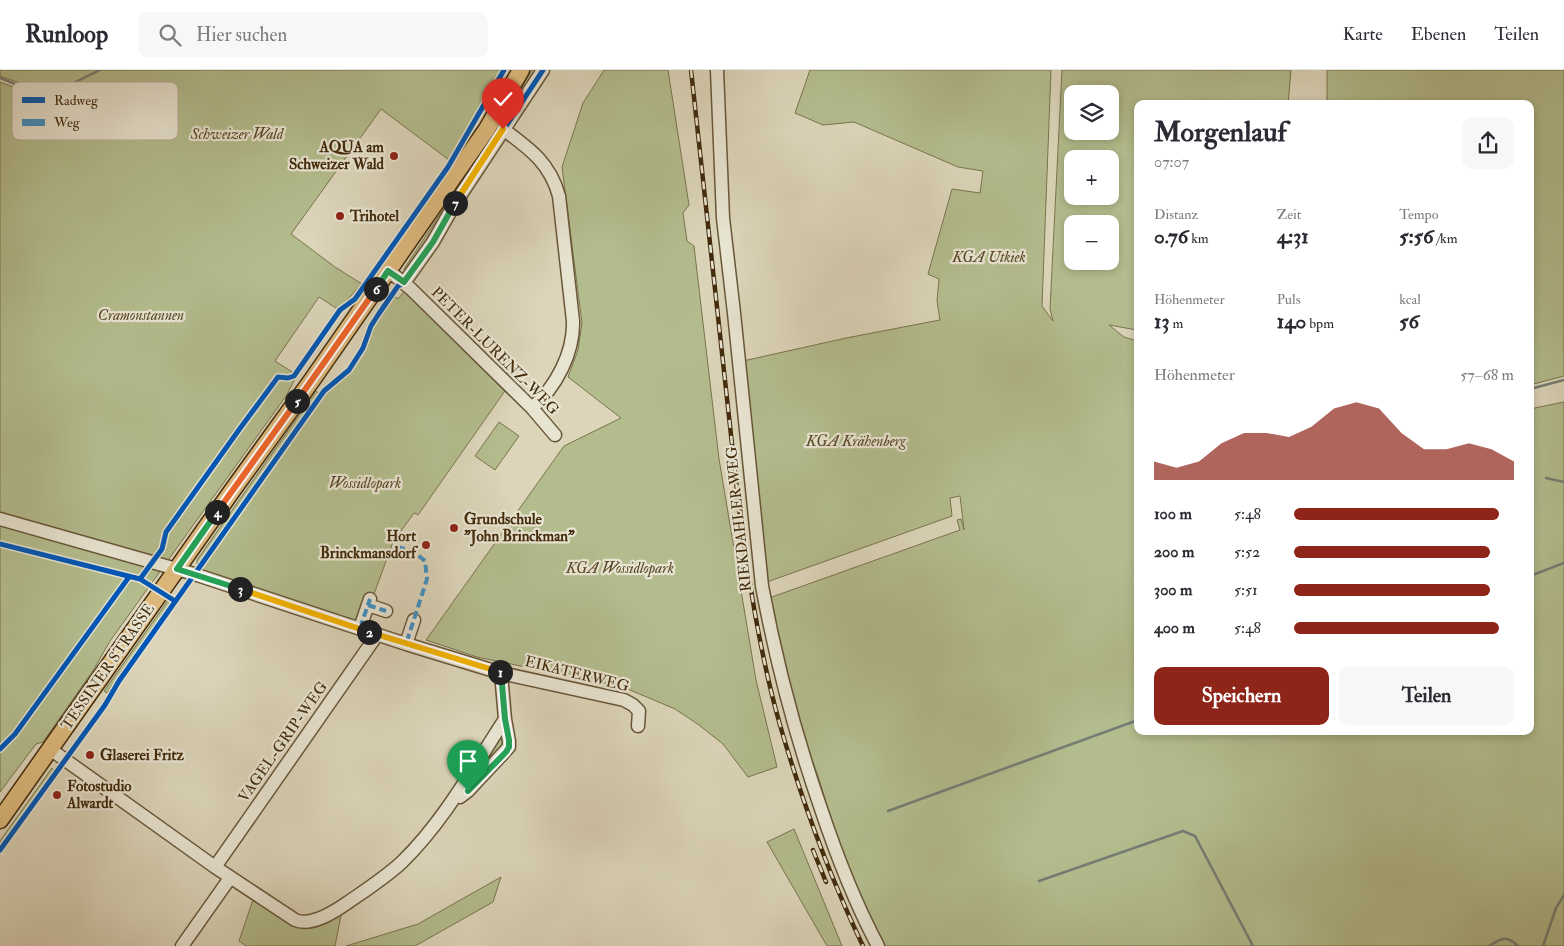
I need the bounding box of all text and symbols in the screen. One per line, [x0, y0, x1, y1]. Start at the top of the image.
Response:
search box [138, 12, 488, 57]
text: Runloop [25, 19, 108, 50]
icon: search [156, 21, 184, 49]
text: Hier suchen [196, 23, 287, 47]
text: Karte [1343, 23, 1383, 46]
text: Ebenen [1411, 23, 1466, 46]
text: Teilen [1494, 23, 1539, 46]
pin [482, 78, 524, 129]
legend [12, 82, 178, 140]
icon: check [489, 85, 517, 113]
map controls [1064, 85, 1119, 270]
button: layers [1064, 85, 1119, 140]
text: Radweg [54, 92, 99, 109]
text: Weg [53, 114, 81, 131]
text: Morgenlauf [1154, 115, 1287, 150]
button: share [1462, 117, 1514, 169]
park label: Schweizer Wald [190, 125, 285, 144]
place label: AQUA am Schweizer Wald [289, 138, 385, 174]
marker: AQUA am Schweizer Wald [388, 150, 400, 162]
button: + [1064, 150, 1119, 205]
text: 07:07 [1154, 152, 1189, 172]
pin: 7 [442, 190, 468, 216]
text: 7 [452, 195, 459, 212]
text: Distanz [1154, 206, 1198, 223]
text: Zeit [1277, 206, 1301, 223]
text: Tempo [1399, 206, 1438, 223]
place label: Trihotel [349, 207, 399, 226]
marker: Trihotel [334, 210, 346, 222]
button: − [1064, 215, 1119, 270]
text: 0.76 [1154, 223, 1188, 250]
text: 4:31 [1277, 223, 1309, 250]
text: 5:56 [1399, 223, 1434, 250]
text: km [1188, 230, 1209, 247]
text: /km [1434, 230, 1458, 247]
park label: KGA Utkiek [951, 248, 1026, 267]
pin: 6 [364, 276, 388, 302]
text: 6 [373, 281, 380, 298]
street label: PETER-LURENZ-WEG [427, 283, 563, 419]
text: Höhenmeter [1154, 291, 1225, 308]
text: Puls [1277, 291, 1300, 308]
text: kcal [1399, 291, 1421, 308]
park label: Cramonstannen [98, 306, 184, 325]
text: 13 [1154, 308, 1170, 335]
text: 140 [1277, 308, 1306, 335]
text: 56 [1399, 308, 1419, 335]
text: m [1170, 315, 1183, 332]
text: bpm [1306, 315, 1334, 332]
text: Höhenmeter [1154, 365, 1235, 385]
text: 57–68 m [1460, 365, 1514, 385]
pin: 5 [284, 388, 310, 414]
text: 5 [294, 393, 301, 410]
park label: KGA Krähenberg [805, 432, 907, 451]
street label: RIEKDAHLER WEG [722, 445, 756, 593]
park label: Wossidlopark [329, 474, 401, 493]
pin: 4 [204, 500, 230, 524]
text: 4 [214, 504, 221, 521]
text: 100 m [1154, 504, 1192, 524]
text: 5:48 [1234, 504, 1261, 524]
place label: Grundschule "John Brinckman" [464, 510, 575, 547]
marker: Grundschule "John Brinckman" [448, 522, 460, 534]
place label: Hort Brinckmansdorf [320, 527, 419, 563]
marker: Hort Brinckmansdorf [420, 539, 432, 551]
text: 200 m [1154, 542, 1194, 562]
text: 5:52 [1234, 542, 1260, 562]
park label: KGA Wossidlopark [565, 559, 674, 578]
pin: 3 [228, 576, 252, 602]
text: 300 m [1154, 580, 1192, 600]
text: 5:51 [1234, 580, 1258, 600]
text: 3 [238, 581, 243, 598]
street label: TESSINER STRASSE [57, 600, 159, 734]
text: 400 m [1154, 618, 1195, 638]
text: 5:48 [1234, 618, 1261, 638]
pin: 2 [356, 620, 382, 644]
text: 2 [366, 624, 373, 641]
street label: EIKATERWEG [523, 652, 632, 696]
pin: 1 [488, 660, 512, 684]
text: 1 [498, 664, 503, 681]
button: Speichern [1154, 667, 1329, 725]
button: Teilen [1339, 667, 1514, 725]
street label: VAGEL-GRIP-WEG [234, 678, 332, 806]
pin [447, 740, 489, 791]
place label: Glaserei Fritz [100, 746, 184, 765]
icon: arrive [454, 747, 482, 775]
marker: Glaserei Fritz [84, 749, 96, 761]
place label: Fotostudio Alwardt [66, 777, 132, 813]
marker: Fotostudio Alwardt [51, 789, 63, 801]

